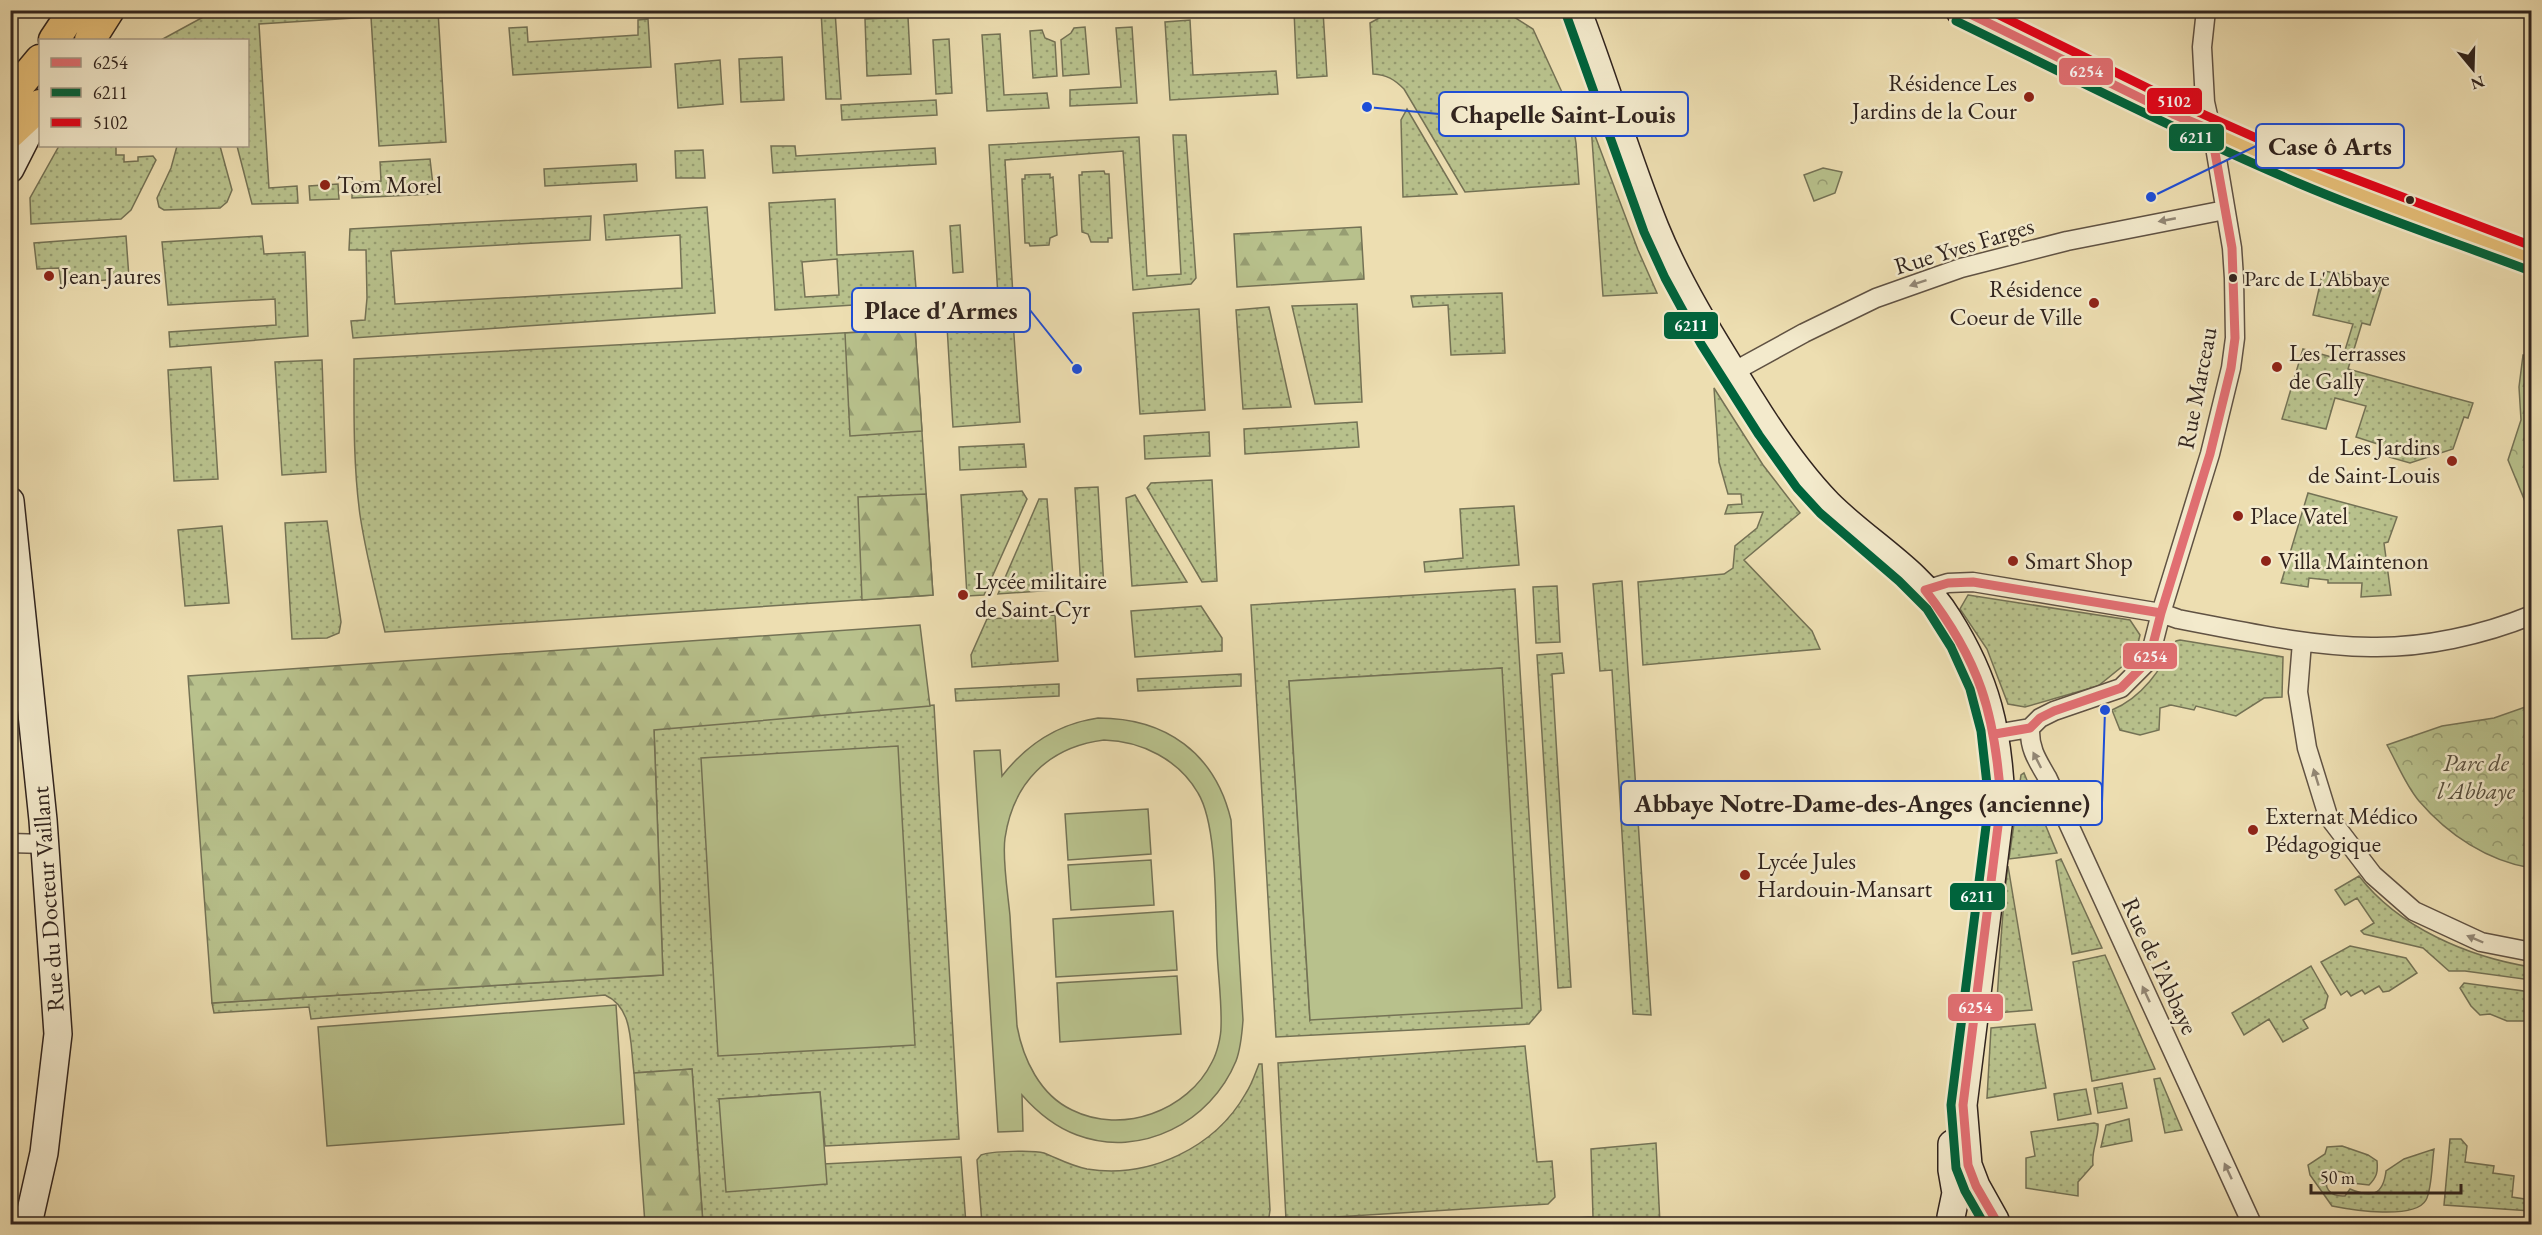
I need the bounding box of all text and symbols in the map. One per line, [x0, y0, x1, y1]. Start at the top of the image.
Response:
legend [39, 39, 249, 147]
north arrow [2443, 39, 2503, 99]
text: 6254 [93, 51, 128, 74]
line badge: 6254 [2058, 57, 2114, 86]
text: 6254 [2069, 61, 2103, 82]
place label: Résidence Les Jardins de la Cour [1850, 67, 2017, 126]
text: N [2468, 71, 2487, 95]
text: 6211 [93, 81, 128, 104]
line badge: 5102 [2146, 87, 2203, 115]
marker: Résidence Les Jardins de la Cour [2022, 90, 2036, 104]
text: 5102 [2157, 91, 2191, 112]
callout: Chapelle Saint-Louis [1439, 92, 1688, 136]
text: Chapelle Saint-Louis [1450, 97, 1676, 131]
text: 5102 [93, 111, 128, 134]
line badge: 6211 [2168, 123, 2225, 152]
callout: Case ô Arts [2256, 124, 2404, 168]
text: 6211 [2179, 127, 2213, 148]
text: Case ô Arts [2268, 129, 2392, 163]
place label: Tom Morel [337, 169, 442, 200]
marker: Tom Morel [318, 178, 332, 192]
unlabelled marker [2404, 194, 2416, 206]
street label: Rue Yves Farges [1890, 210, 2037, 281]
one-way arrow [2158, 216, 2177, 225]
place label: Jean Jaures [59, 260, 161, 291]
place label: Parc de L'Abbaye [2244, 264, 2390, 293]
marker: Jean Jaures [42, 269, 56, 283]
marker: Parc de L'Abbaye [2227, 272, 2239, 284]
place label: Résidence Coeur de Ville [1950, 273, 2082, 332]
one-way arrow [1908, 279, 1926, 289]
callout: Place d'Armes [852, 288, 1030, 332]
text: Place d'Armes [864, 293, 1018, 327]
marker: Résidence Coeur de Ville [2087, 296, 2101, 310]
line badge: 6211 [1663, 311, 1719, 340]
text: 6211 [1674, 315, 1708, 336]
street label: Rue Marceau [2170, 324, 2224, 451]
place label: Les Terrasses de Gally [2289, 337, 2406, 396]
marker: Les Terrasses de Gally [2270, 360, 2284, 374]
place label: Les Jardins de Saint-Louis [2308, 431, 2440, 490]
marker: Les Jardins de Saint-Louis [2445, 454, 2459, 468]
place label: Place Vatel [2250, 500, 2348, 531]
marker: Place Vatel [2231, 509, 2245, 523]
place label: Smart Shop [2025, 545, 2133, 576]
place label: Villa Maintenon [2278, 545, 2429, 576]
marker: Smart Shop [2006, 554, 2020, 568]
marker: Villa Maintenon [2259, 554, 2273, 568]
place label: Lycée militaire de Saint-Cyr [975, 565, 1107, 624]
marker: Lycée militaire de Saint-Cyr [956, 588, 970, 602]
line badge: 6254 [2122, 642, 2178, 670]
text: 6254 [2133, 646, 2167, 667]
park label: Parc de l'Abbaye [2437, 747, 2516, 806]
one-way arrow [2033, 752, 2042, 769]
one-way arrow [2311, 768, 2320, 786]
callout: Abbaye Notre-Dame-des-Anges (ancienne) [1621, 781, 2102, 825]
street label: Rue du Docteur Vaillant [24, 785, 71, 1013]
text: Abbaye Notre-Dame-des-Anges (ancienne) [1633, 786, 2090, 820]
place label: Externat Médico Pédagogique [2265, 800, 2418, 859]
marker: Externat Médico Pédagogique [2246, 823, 2260, 837]
place label: Lycée Jules Hardouin-Mansart [1757, 845, 1933, 904]
marker: Lycée Jules Hardouin-Mansart [1738, 868, 1752, 882]
line badge: 6211 [1949, 882, 2006, 911]
text: 6211 [1960, 886, 1994, 907]
street label: Rue de l’Abbaye [2115, 892, 2206, 1039]
one-way arrow [2465, 934, 2483, 944]
one-way arrow [2142, 986, 2151, 1003]
line badge: 6254 [1947, 993, 2004, 1022]
text: 6254 [1958, 997, 1992, 1018]
scale bar [2311, 1157, 2461, 1195]
one-way arrow [2223, 1163, 2232, 1180]
text: 50 m [2320, 1166, 2355, 1189]

